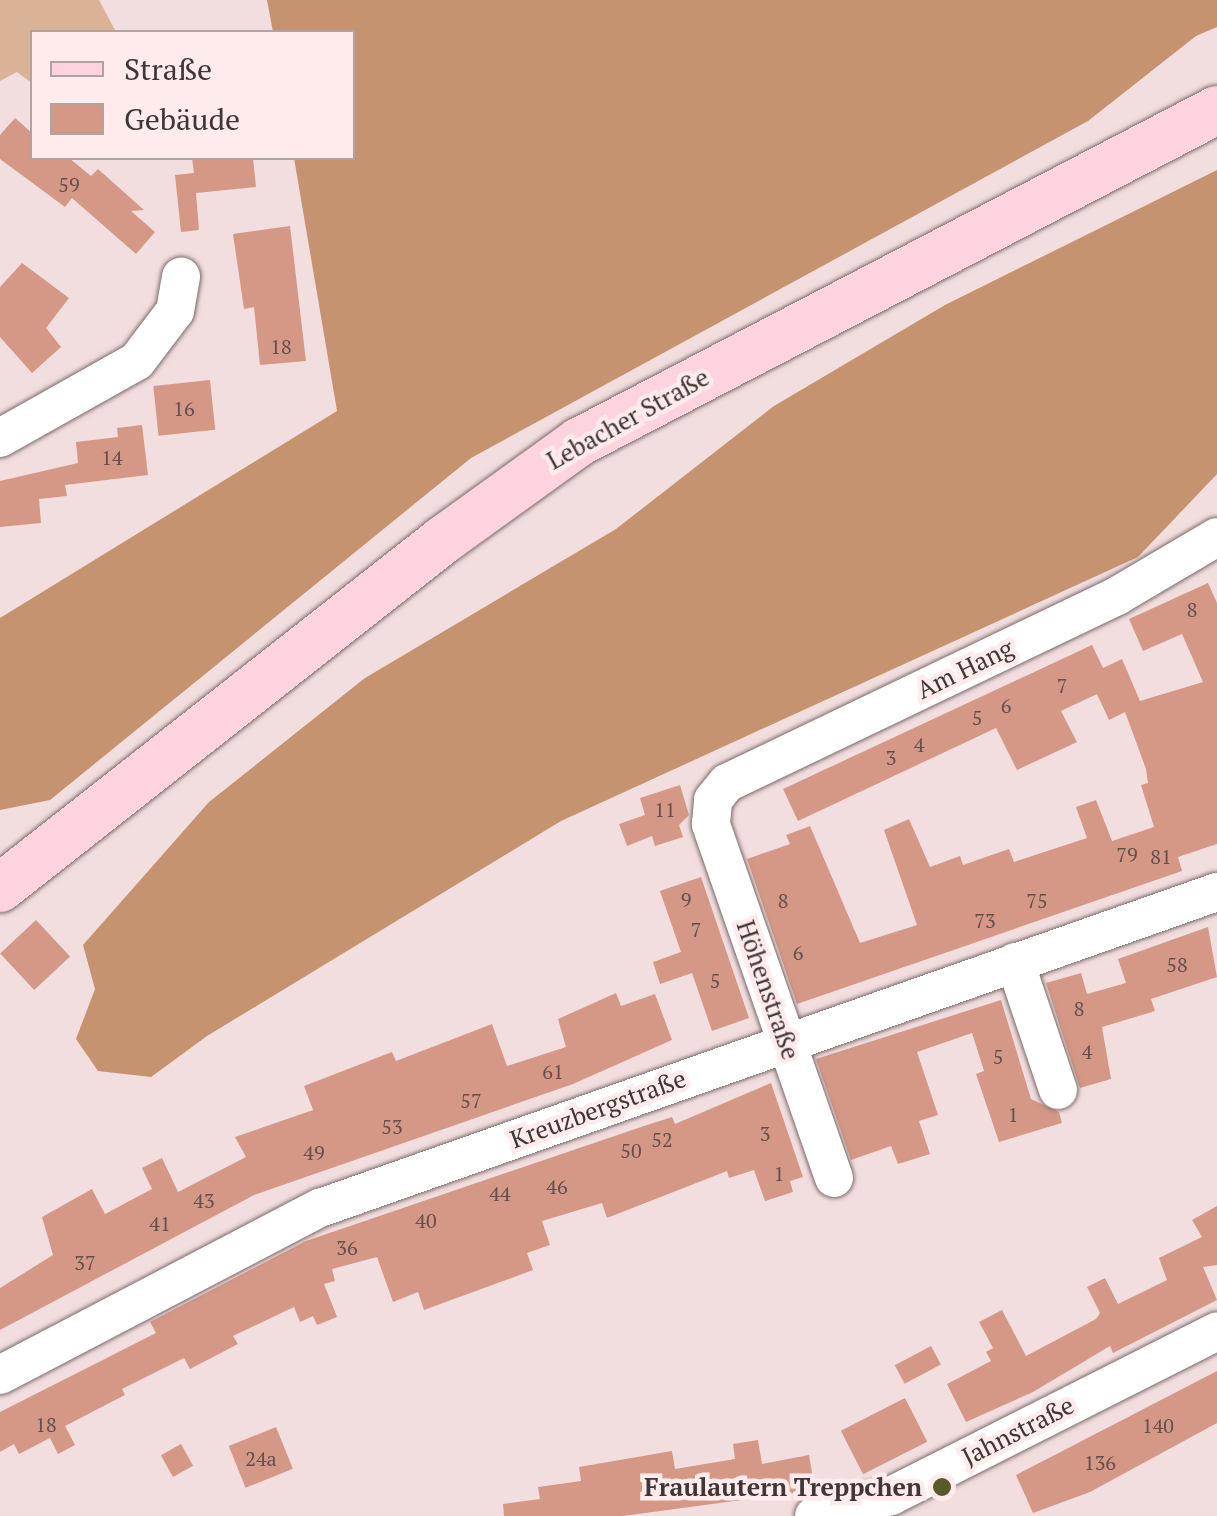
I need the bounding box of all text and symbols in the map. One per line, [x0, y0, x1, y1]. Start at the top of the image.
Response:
legend [30, 30, 355, 160]
text: Straße [124, 49, 212, 89]
text: Gebäude [124, 99, 240, 139]
house number: 59 [58, 172, 80, 196]
house number: 18 [270, 334, 292, 358]
street label: Lebacher Straße [542, 362, 714, 476]
house number: 16 [173, 396, 195, 420]
house number: 14 [101, 445, 123, 469]
house number: 8 [1187, 597, 1197, 621]
street label: Am Hang [912, 633, 1018, 705]
house number: 7 [1057, 673, 1067, 697]
house number: 6 [1001, 693, 1011, 717]
house number: 5 [972, 705, 982, 729]
house number: 4 [914, 732, 924, 756]
house number: 3 [886, 745, 896, 769]
house number: 11 [654, 797, 676, 821]
house number: 79 [1116, 842, 1138, 866]
house number: 81 [1150, 844, 1172, 868]
house number: 9 [681, 887, 691, 911]
house number: 8 [778, 888, 788, 912]
house number: 75 [1026, 888, 1048, 912]
house number: 73 [974, 908, 996, 932]
house number: 7 [691, 917, 701, 941]
street label: Höhenstraße [730, 917, 806, 1063]
house number: 6 [793, 940, 803, 964]
house number: 58 [1166, 952, 1188, 976]
house number: 5 [710, 968, 720, 992]
house number: 8 [1074, 996, 1084, 1020]
house number: 4 [1082, 1039, 1092, 1063]
house number: 5 [993, 1044, 1003, 1068]
house number: 61 [542, 1059, 564, 1083]
street label: Kreuzbergstraße [506, 1063, 690, 1155]
house number: 57 [460, 1088, 482, 1112]
house number: 1 [1008, 1102, 1018, 1126]
house number: 53 [381, 1114, 403, 1138]
house number: 3 [760, 1121, 770, 1145]
house number: 52 [651, 1127, 673, 1151]
house number: 50 [620, 1138, 642, 1162]
house number: 49 [303, 1140, 325, 1164]
house number: 1 [774, 1161, 784, 1185]
house number: 46 [546, 1174, 568, 1198]
house number: 44 [489, 1181, 511, 1205]
house number: 43 [193, 1188, 215, 1212]
house number: 40 [415, 1208, 437, 1232]
house number: 41 [149, 1211, 171, 1235]
house number: 36 [336, 1235, 358, 1259]
house number: 37 [74, 1250, 96, 1274]
street label: Jahnstraße [957, 1390, 1079, 1472]
house number: 18 [35, 1412, 57, 1436]
house number: 140 [1142, 1413, 1174, 1437]
house number: 24a [245, 1446, 277, 1470]
house number: 136 [1084, 1450, 1116, 1474]
place label: Fraulautern Treppchen [644, 1472, 922, 1502]
marker: Fraulautern Treppchen [931, 1476, 953, 1498]

